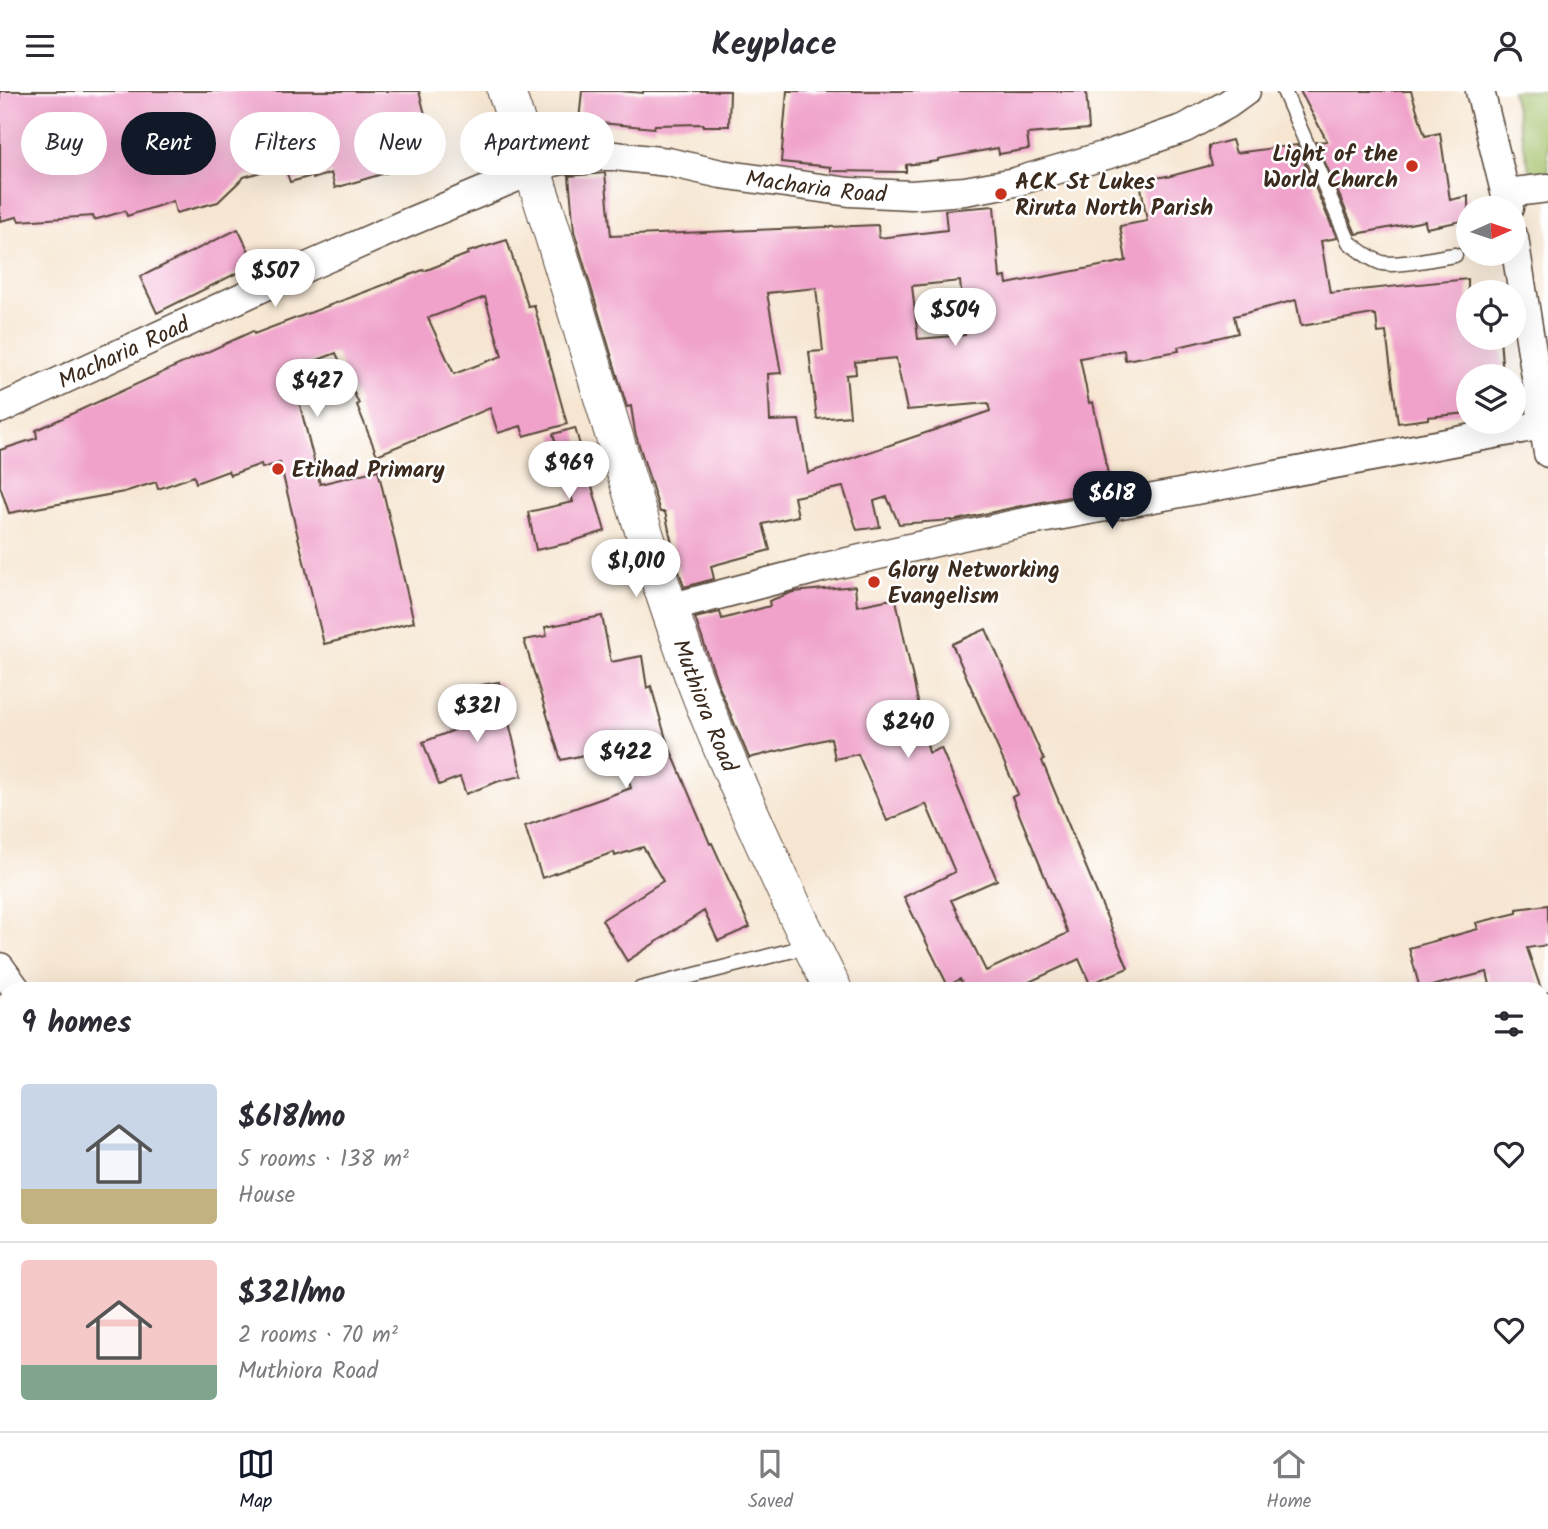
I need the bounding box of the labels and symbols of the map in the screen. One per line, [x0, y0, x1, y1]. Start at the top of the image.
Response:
place label: Light of the World Church [1263, 137, 1398, 199]
marker: Light of the World Church [1404, 158, 1420, 174]
street label: Macharia Road [743, 162, 888, 214]
place label: ACK St Lukes Riruta North Parish [1015, 165, 1213, 227]
marker: ACK St Lukes Riruta North Parish [993, 186, 1009, 202]
north arrow [1456, 196, 1526, 266]
pin: $507 [234, 249, 316, 309]
pin: $504 [914, 289, 996, 348]
street label: Macharia Road [52, 307, 197, 400]
pin: $427 [276, 359, 358, 419]
pin: $969 [528, 441, 610, 501]
place label: Etihad Primary [292, 453, 445, 489]
marker: Etihad Primary [270, 461, 286, 477]
pin: $618 [1071, 471, 1153, 531]
pin: $1,010 [579, 539, 693, 599]
place label: Glory Networking Evangelism [888, 553, 1060, 615]
marker: Glory Networking Evangelism [866, 574, 882, 590]
street label: Muthiora Road [661, 635, 746, 779]
pin: $321 [436, 685, 518, 744]
pin: $240 [867, 701, 949, 760]
pin: $422 [585, 731, 667, 790]

